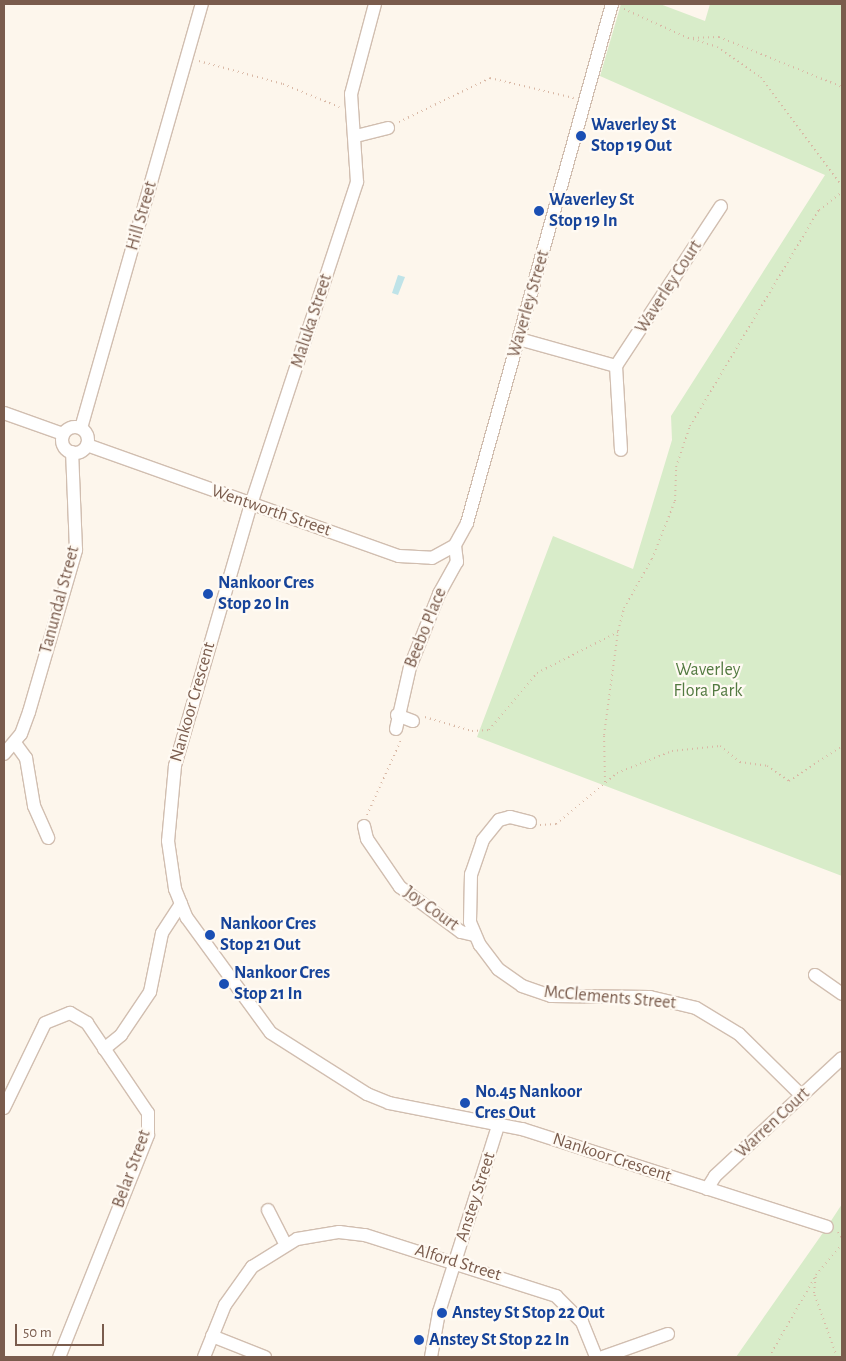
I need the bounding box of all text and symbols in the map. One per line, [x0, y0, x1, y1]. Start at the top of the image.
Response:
place label: Waverley St Stop 19 Out [591, 115, 676, 158]
marker: Waverley St Stop 19 Out [575, 130, 587, 142]
street label: Hill Street [122, 179, 162, 253]
place label: Waverley St Stop 19 In [549, 190, 634, 232]
marker: Waverley St Stop 19 In [533, 205, 545, 217]
street label: Waverley Court [631, 236, 707, 338]
street label: Waverley Street [503, 248, 555, 360]
street label: Maluka Street [287, 271, 337, 371]
street label: Wentworth Street [208, 480, 334, 542]
street label: Tanundal Street [35, 544, 85, 656]
place label: Nankoor Cres Stop 20 In [218, 573, 314, 616]
street label: Beebo Place [400, 585, 452, 671]
marker: Nankoor Cres Stop 20 In [202, 588, 214, 600]
street label: Nankoor Crescent [166, 640, 220, 764]
park label: Waverley Flora Park [674, 660, 742, 702]
street label: Joy Court [399, 882, 463, 936]
place label: Nankoor Cres Stop 21 Out [220, 914, 316, 956]
marker: Nankoor Cres Stop 21 Out [204, 929, 216, 941]
place label: Nankoor Cres Stop 21 In [234, 963, 330, 1006]
marker: Nankoor Cres Stop 21 In [218, 978, 230, 990]
street label: McClements Street [543, 981, 677, 1015]
place label: No.45 Nankoor Cres Out [475, 1082, 582, 1124]
street label: Warren Court [731, 1083, 815, 1163]
marker: No.45 Nankoor Cres Out [459, 1097, 471, 1109]
street label: Belar Street [108, 1127, 156, 1211]
street label: Nankoor Crescent [550, 1129, 674, 1187]
street label: Anstey Street [451, 1149, 501, 1245]
street label: Alford Street [412, 1240, 504, 1286]
place label: Anstey St Stop 22 Out [452, 1302, 605, 1324]
marker: Anstey St Stop 22 Out [436, 1307, 448, 1319]
scale bar [18, 1314, 106, 1346]
text: 50 m [23, 1325, 52, 1340]
place label: Anstey St Stop 22 In [429, 1329, 569, 1351]
marker: Anstey St Stop 22 In [413, 1334, 425, 1346]

